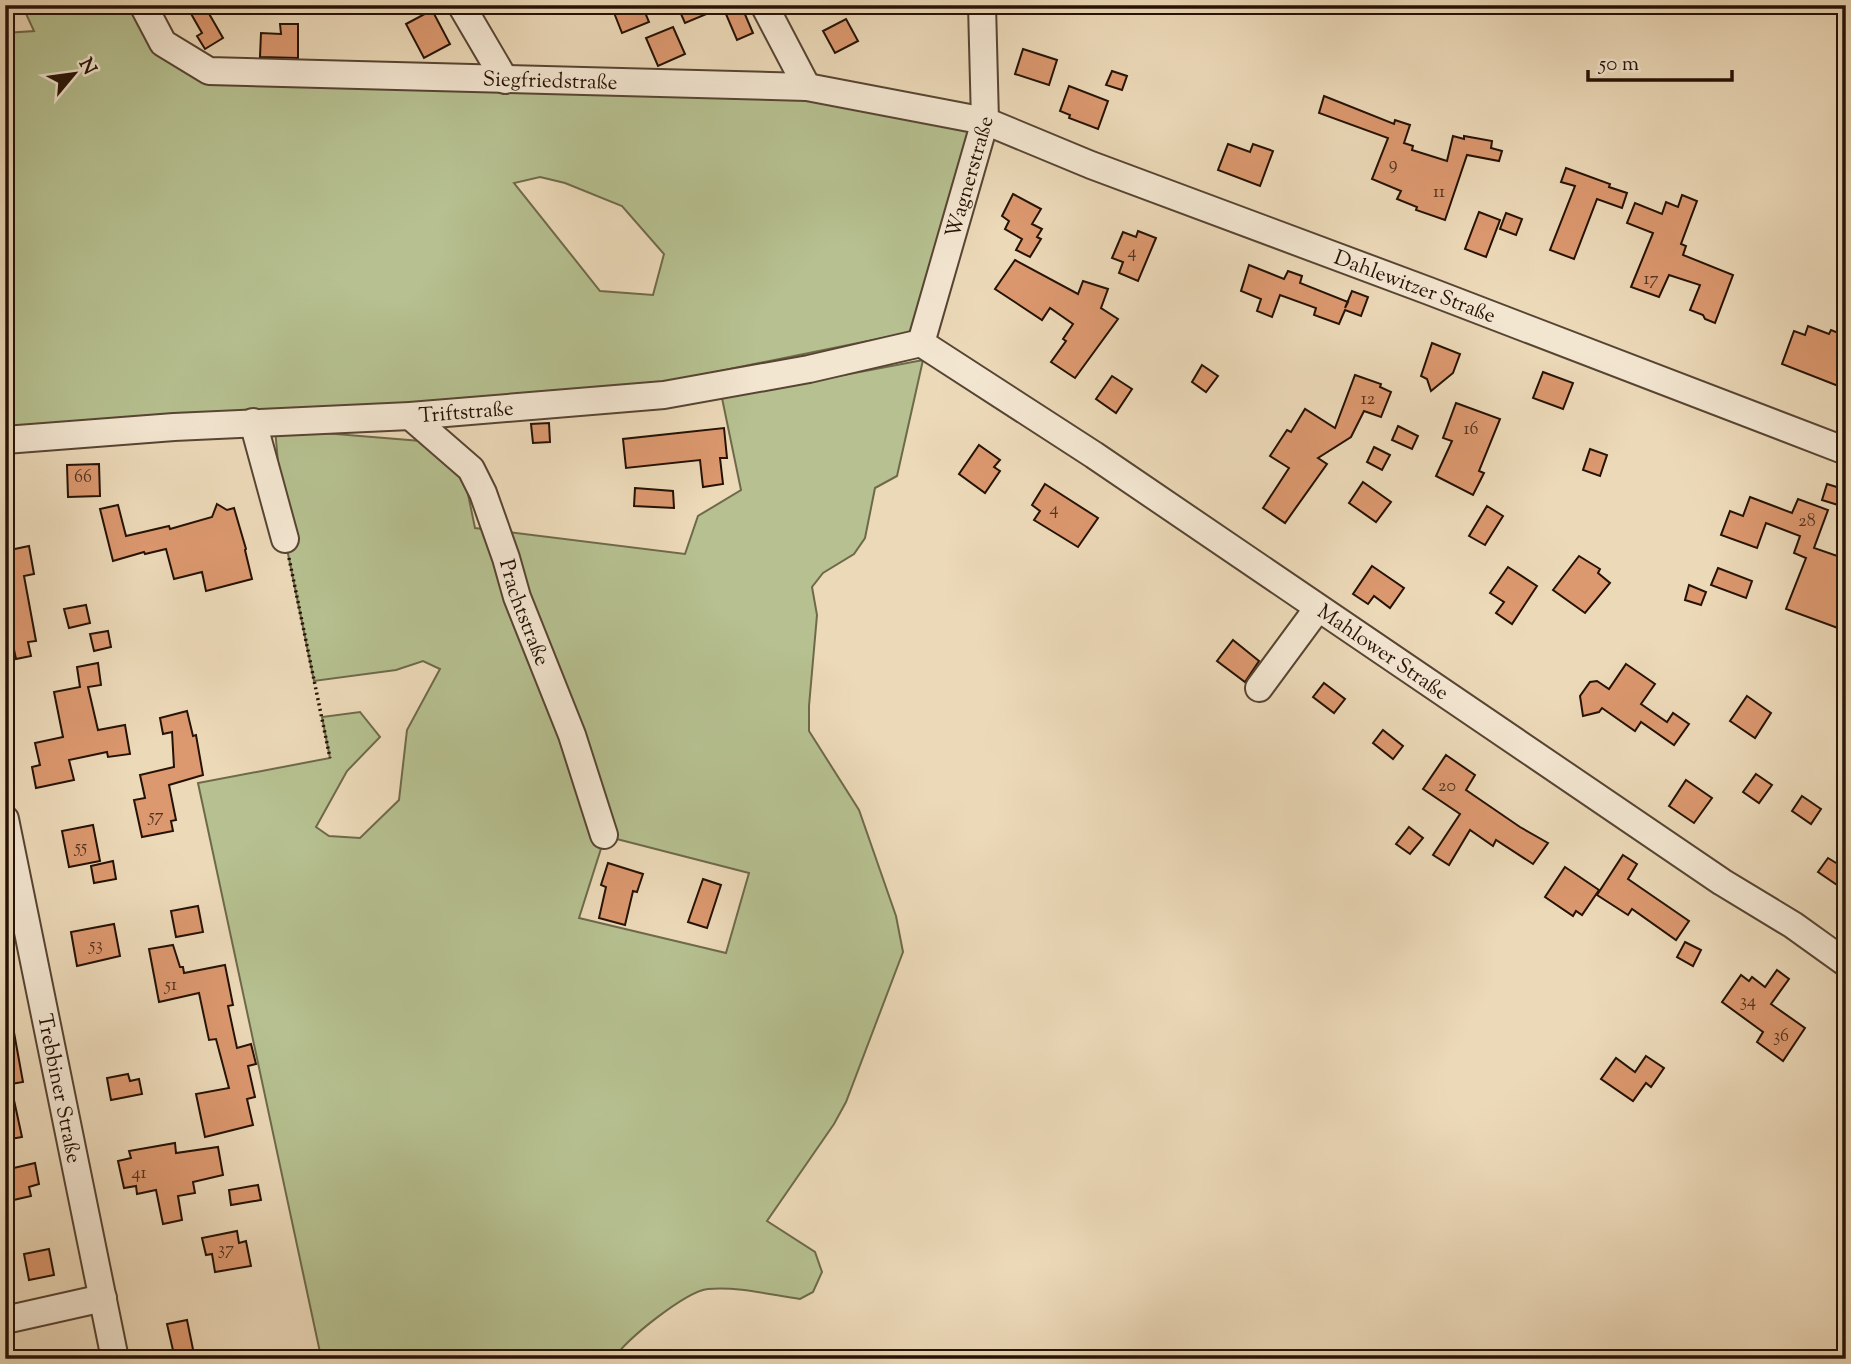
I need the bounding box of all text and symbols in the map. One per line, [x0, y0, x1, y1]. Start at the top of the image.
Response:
north arrow [38, 38, 108, 108]
scale bar [1588, 38, 1732, 82]
text: 50 m [1598, 50, 1639, 80]
text: N [71, 54, 102, 80]
street label: Siegfriedstraße [482, 65, 618, 99]
street label: Wagnerstraße [939, 113, 1003, 242]
house number: 9 [1389, 152, 1398, 178]
house number: 11 [1433, 180, 1445, 206]
house number: 4 [1127, 240, 1137, 266]
street label: Dahlewitzer Straße [1329, 244, 1500, 332]
house number: 17 [1643, 267, 1659, 293]
house number: 12 [1361, 387, 1376, 413]
street label: Triftstraße [418, 394, 515, 432]
house number: 16 [1463, 417, 1479, 443]
house number: 66 [74, 465, 92, 491]
house number: 4 [1049, 497, 1059, 523]
house number: 28 [1798, 509, 1816, 535]
street label: Prachtstraße [490, 556, 556, 671]
street label: Mahlower Straße [1310, 598, 1454, 709]
house number: 20 [1438, 774, 1456, 800]
house number: 57 [147, 804, 164, 830]
house number: 55 [74, 835, 87, 861]
house number: 53 [88, 933, 103, 959]
house number: 51 [164, 973, 177, 999]
house number: 34 [1740, 989, 1756, 1015]
street label: Trebbiner Straße [28, 1012, 88, 1166]
house number: 36 [1773, 1024, 1789, 1050]
house number: 41 [131, 1161, 147, 1187]
house number: 37 [218, 1237, 234, 1263]

